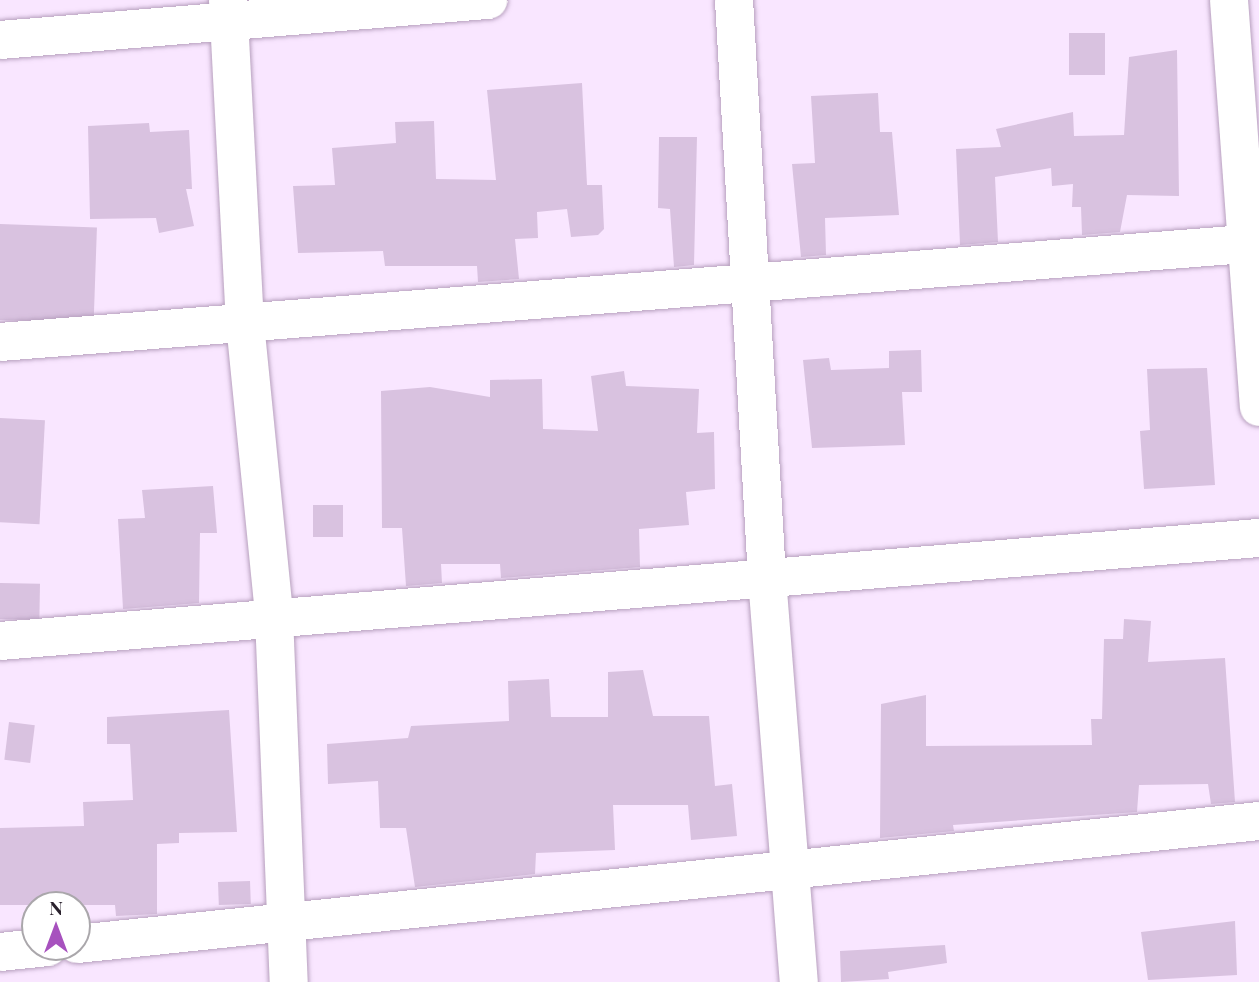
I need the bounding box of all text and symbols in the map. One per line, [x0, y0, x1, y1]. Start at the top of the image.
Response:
north arrow [21, 891, 91, 961]
text: N [49, 894, 63, 920]

